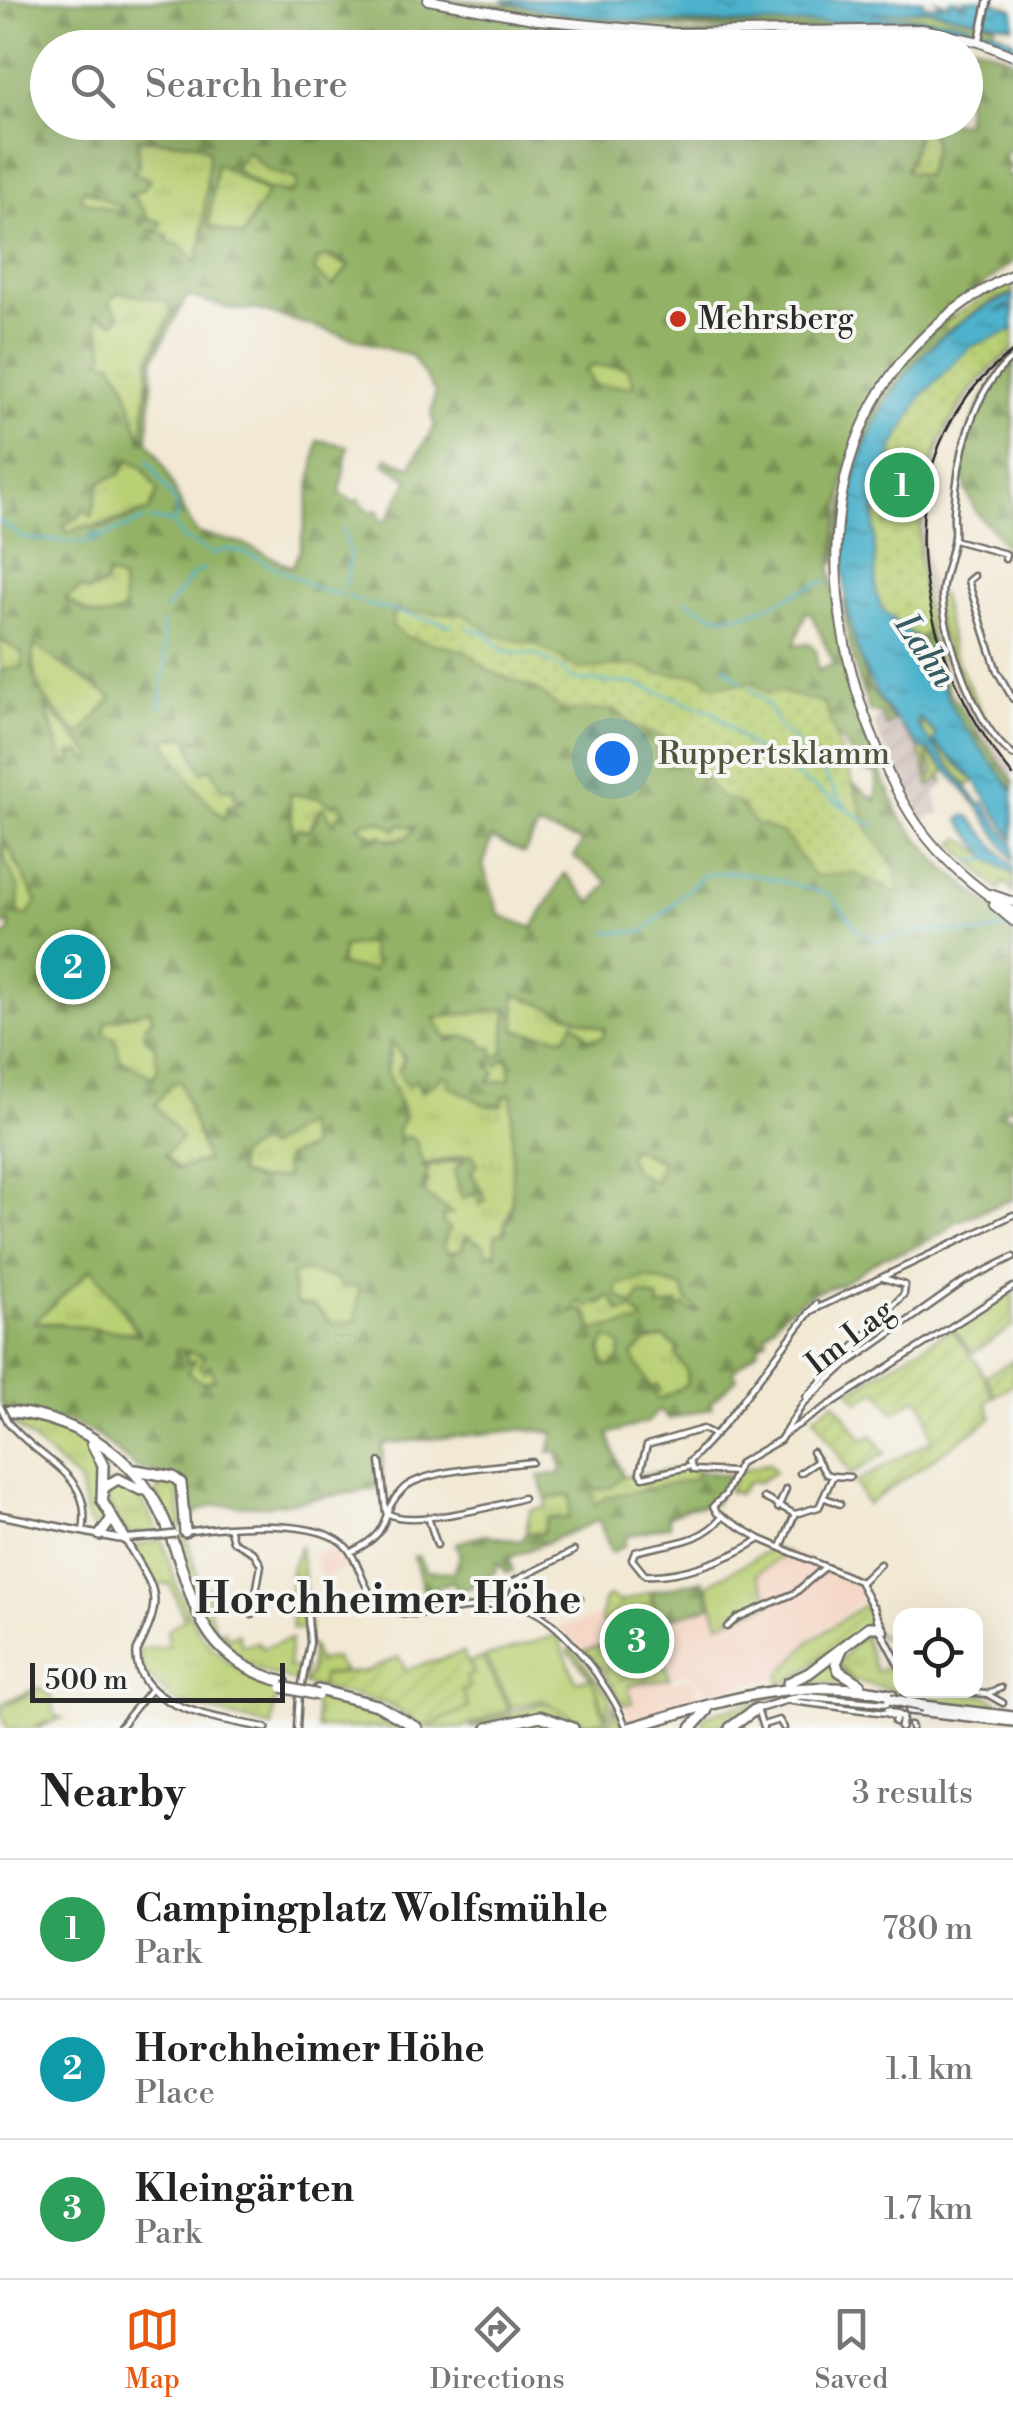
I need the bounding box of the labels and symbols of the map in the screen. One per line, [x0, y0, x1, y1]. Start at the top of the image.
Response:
place label: Mehrsberg [698, 299, 854, 339]
marker: Mehrsberg [667, 308, 689, 330]
pin: 1 [870, 448, 934, 522]
water label: Lahn [884, 605, 965, 696]
your location [587, 733, 638, 784]
park label: Ruppertsklamm [658, 734, 890, 774]
pin: 2 [40, 930, 106, 1004]
street label: Im Lag [798, 1290, 902, 1384]
district label: Horchheimer Höhe [195, 1574, 581, 1627]
pin: 3 [604, 1604, 670, 1678]
scale bar [30, 1658, 285, 1702]

